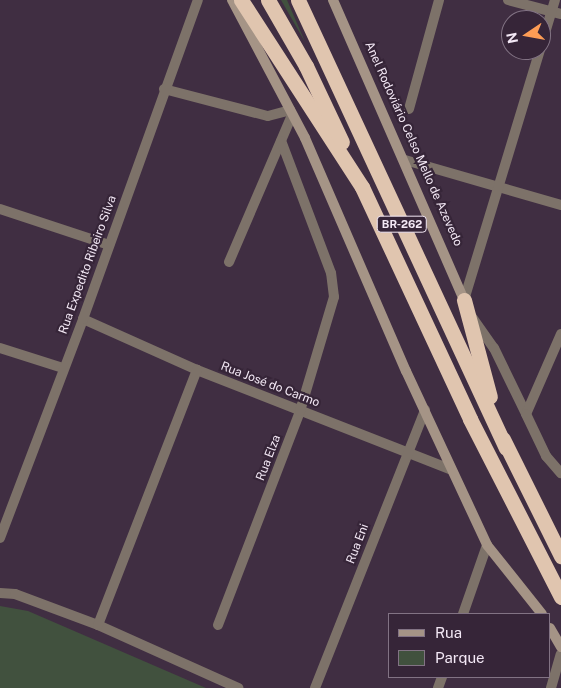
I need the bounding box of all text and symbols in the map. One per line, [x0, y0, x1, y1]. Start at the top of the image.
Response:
north arrow [501, 10, 551, 60]
text: N [503, 31, 521, 45]
street label: Anel Rodoviário Celso Mello de Azevedo [361, 39, 465, 249]
street label: Rua Expedito Ribeiro Silva [56, 194, 120, 336]
road number: BR-262 [376, 215, 428, 232]
street label: Rua José do Carmo [218, 359, 322, 411]
street label: Rua Elza [254, 433, 284, 483]
street label: Rua Eni [344, 522, 372, 566]
legend [388, 613, 551, 678]
text: Rua [435, 624, 462, 641]
text: Parque [435, 649, 485, 666]

